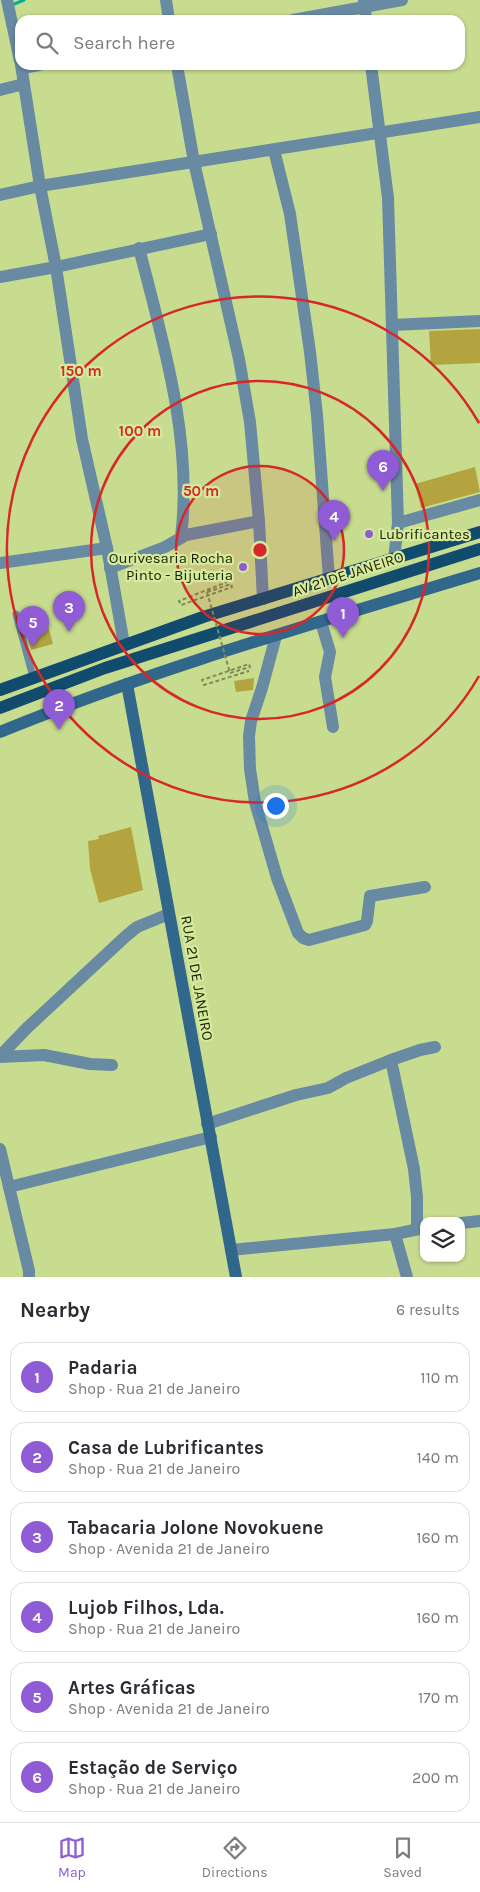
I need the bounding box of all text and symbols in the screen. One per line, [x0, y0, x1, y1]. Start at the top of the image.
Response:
search box [15, 15, 465, 70]
icon: search [33, 29, 61, 57]
text: Search here [73, 32, 175, 54]
text: 150 m [60, 362, 102, 380]
text: 100 m [119, 422, 161, 440]
pin: 6 [367, 450, 399, 491]
text: 50 m [183, 482, 219, 500]
pin: 4 [318, 500, 350, 541]
place label: Lubrificantes [379, 525, 470, 543]
marker: Lubrificantes [363, 528, 375, 540]
centre of rings [251, 541, 269, 559]
street label: AV 21 DE JANEIRO [290, 548, 406, 600]
place label: Ourivesaria Rocha Pinto - Bijuteria [109, 549, 233, 584]
marker: Ourivesaria Rocha Pinto - Bijuteria [237, 561, 249, 573]
pin: 3 [53, 591, 85, 632]
pin: 1 [327, 597, 359, 638]
pin: 5 [17, 606, 49, 647]
pin: 2 [43, 689, 75, 730]
your location [263, 793, 289, 819]
street label: RUA 21 DE JANEIRO [177, 914, 217, 1042]
map controls [420, 1217, 465, 1262]
button: layers [420, 1217, 465, 1262]
text: Nearby [20, 1298, 90, 1322]
text: 6 results [396, 1300, 460, 1319]
text: Padaria [68, 1357, 138, 1379]
text: 1 [34, 1368, 40, 1387]
text: 110 m [420, 1368, 459, 1387]
text: Shop · Rua 21 de Janeiro [68, 1379, 240, 1398]
text: Casa de Lubrificantes [68, 1437, 264, 1459]
text: 2 [32, 1448, 42, 1467]
text: 140 m [417, 1448, 459, 1467]
text: Shop · Rua 21 de Janeiro [68, 1459, 240, 1478]
text: Tabacaria Jolone Novokuene [68, 1517, 324, 1539]
text: 3 [32, 1528, 42, 1547]
text: 160 m [416, 1528, 459, 1547]
text: Shop · Avenida 21 de Janeiro [68, 1539, 270, 1558]
text: Lujob Filhos, Lda. [68, 1597, 224, 1619]
text: 4 [32, 1608, 42, 1627]
text: 160 m [416, 1608, 459, 1627]
text: Shop · Rua 21 de Janeiro [68, 1619, 240, 1638]
text: Artes Gráficas [68, 1677, 196, 1699]
text: 5 [32, 1688, 42, 1707]
text: 170 m [418, 1688, 459, 1707]
text: Shop · Avenida 21 de Janeiro [68, 1699, 270, 1718]
text: Estação de Serviço [68, 1757, 238, 1779]
text: 6 [32, 1768, 42, 1787]
text: 200 m [412, 1768, 459, 1787]
text: Shop · Rua 21 de Janeiro [68, 1779, 240, 1798]
tab: Map [58, 1834, 86, 1881]
tab: Directions [202, 1834, 268, 1881]
tab: Saved [383, 1834, 422, 1881]

